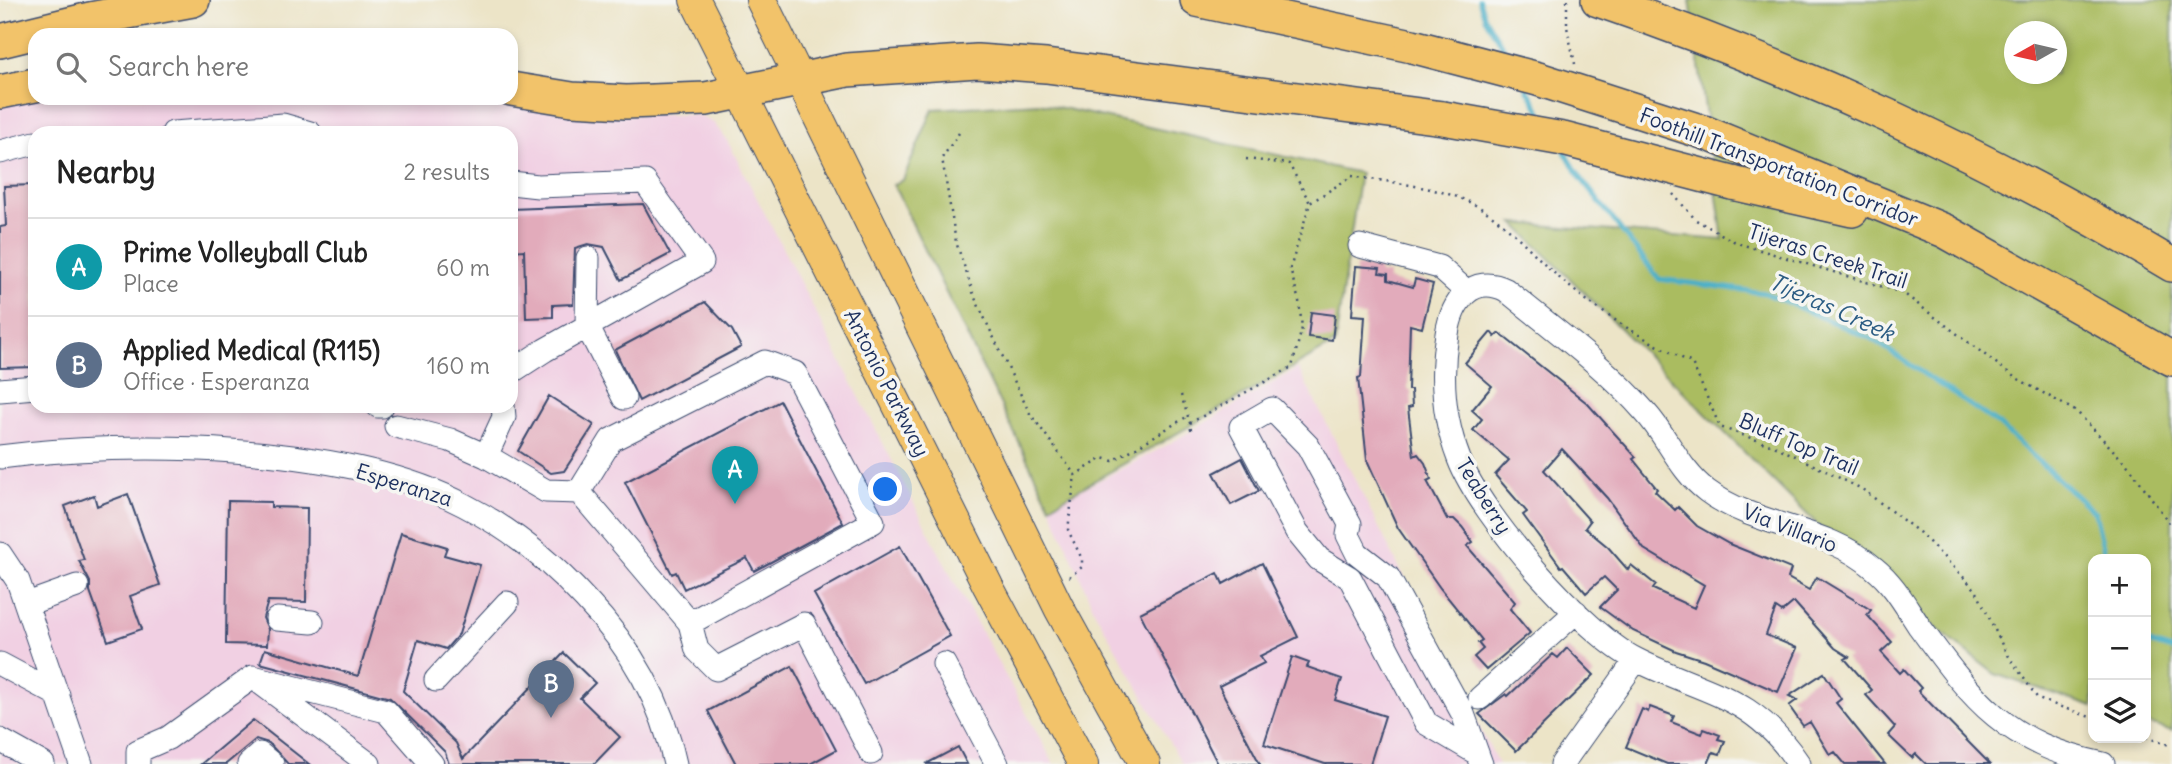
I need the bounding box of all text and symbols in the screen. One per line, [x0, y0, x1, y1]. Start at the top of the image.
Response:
north arrow [2004, 21, 2067, 84]
search box [28, 28, 518, 105]
icon: search [52, 48, 90, 86]
text: Search here [108, 50, 249, 83]
street label: Foothill Transportation Corridor [1636, 101, 1923, 233]
text: Nearby [56, 153, 156, 191]
text: 2 results [404, 157, 490, 186]
street label: Tijeras Creek Trail [1745, 218, 1911, 294]
text: Prime Volleyball Club [123, 236, 368, 269]
text: A [72, 253, 86, 282]
text: 60 m [436, 253, 490, 282]
water label: Tijeras Creek [1765, 267, 1900, 348]
text: Place [123, 269, 179, 298]
street label: Antonio Parkway [838, 305, 936, 461]
text: Applied Medical (R115) [123, 334, 380, 367]
text: B [71, 351, 87, 380]
text: 160 m [427, 351, 490, 380]
text: Office · Esperanza [123, 367, 310, 396]
street label: Bluff Top Trail [1735, 407, 1863, 481]
pin: A [712, 446, 758, 504]
street label: Teaberry [1450, 453, 1518, 539]
street label: Esperanza [352, 458, 456, 512]
your location [868, 472, 902, 506]
street label: Via Villario [1739, 498, 1841, 558]
map controls [2088, 554, 2151, 743]
button: + [2088, 554, 2151, 617]
button: − [2088, 617, 2151, 680]
pin: B [528, 660, 574, 718]
button: layers [2088, 680, 2151, 743]

